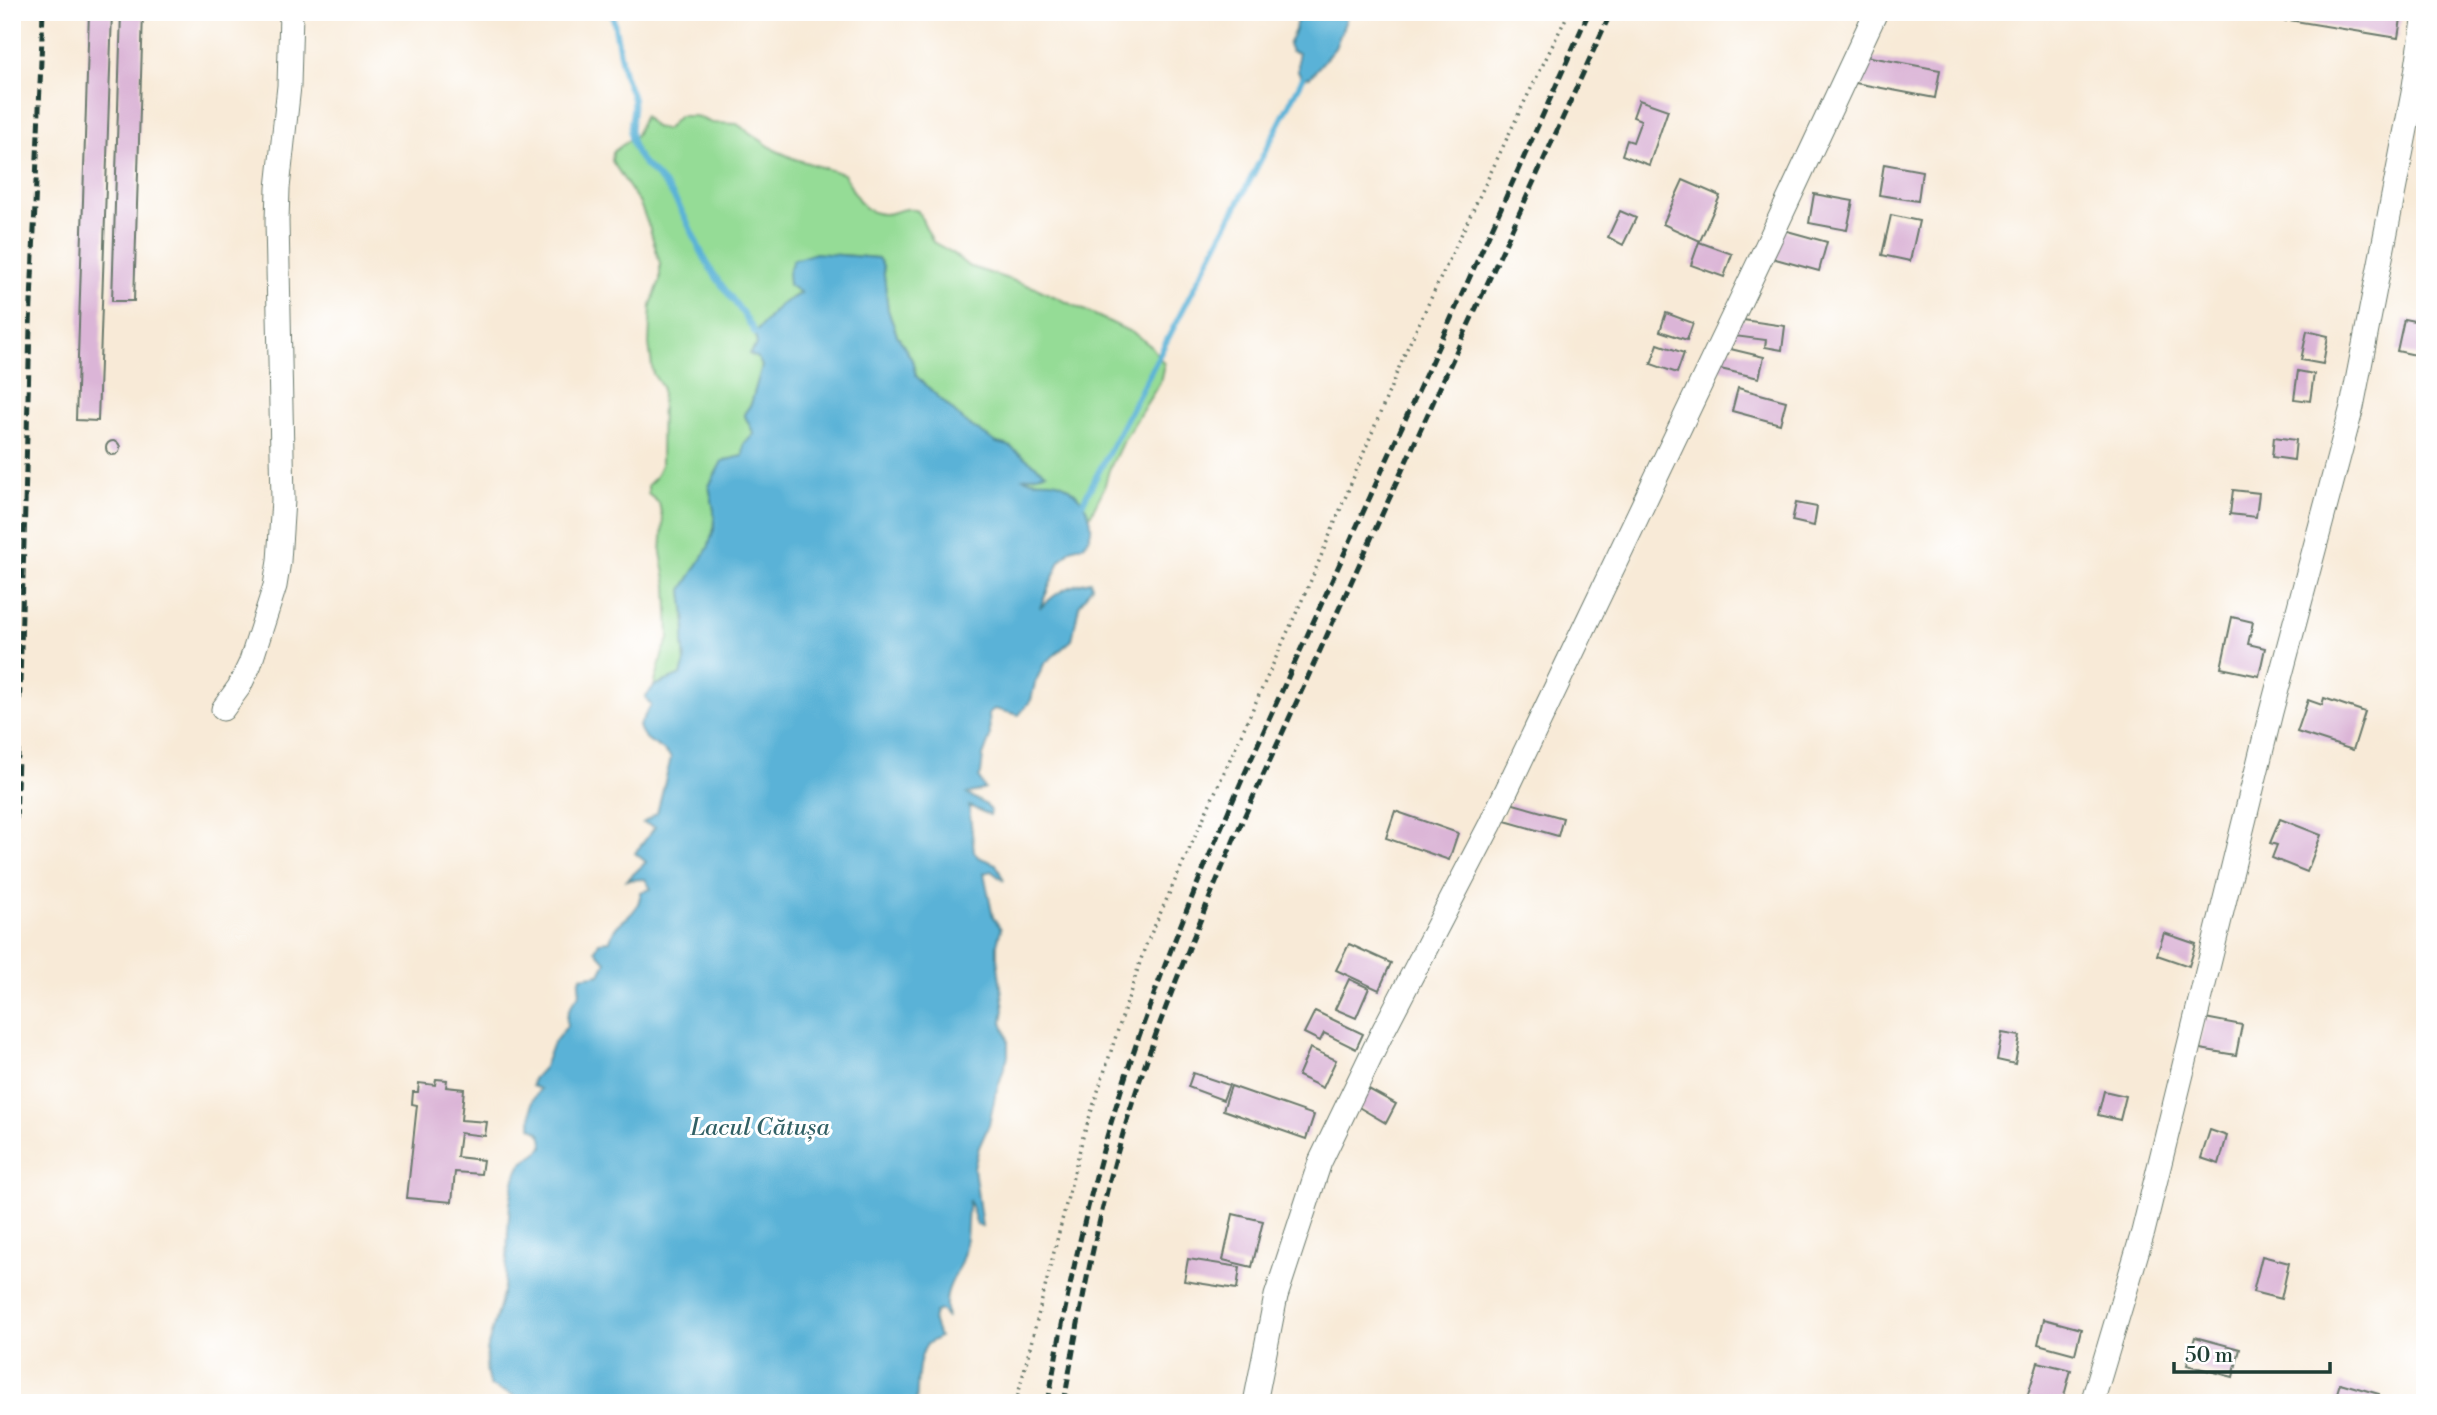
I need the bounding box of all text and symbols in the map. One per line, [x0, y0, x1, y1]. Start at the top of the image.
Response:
water label: Lacul Cătușa [689, 1113, 830, 1143]
scale bar [2174, 1331, 2330, 1375]
text: 50 m [2185, 1343, 2233, 1369]

